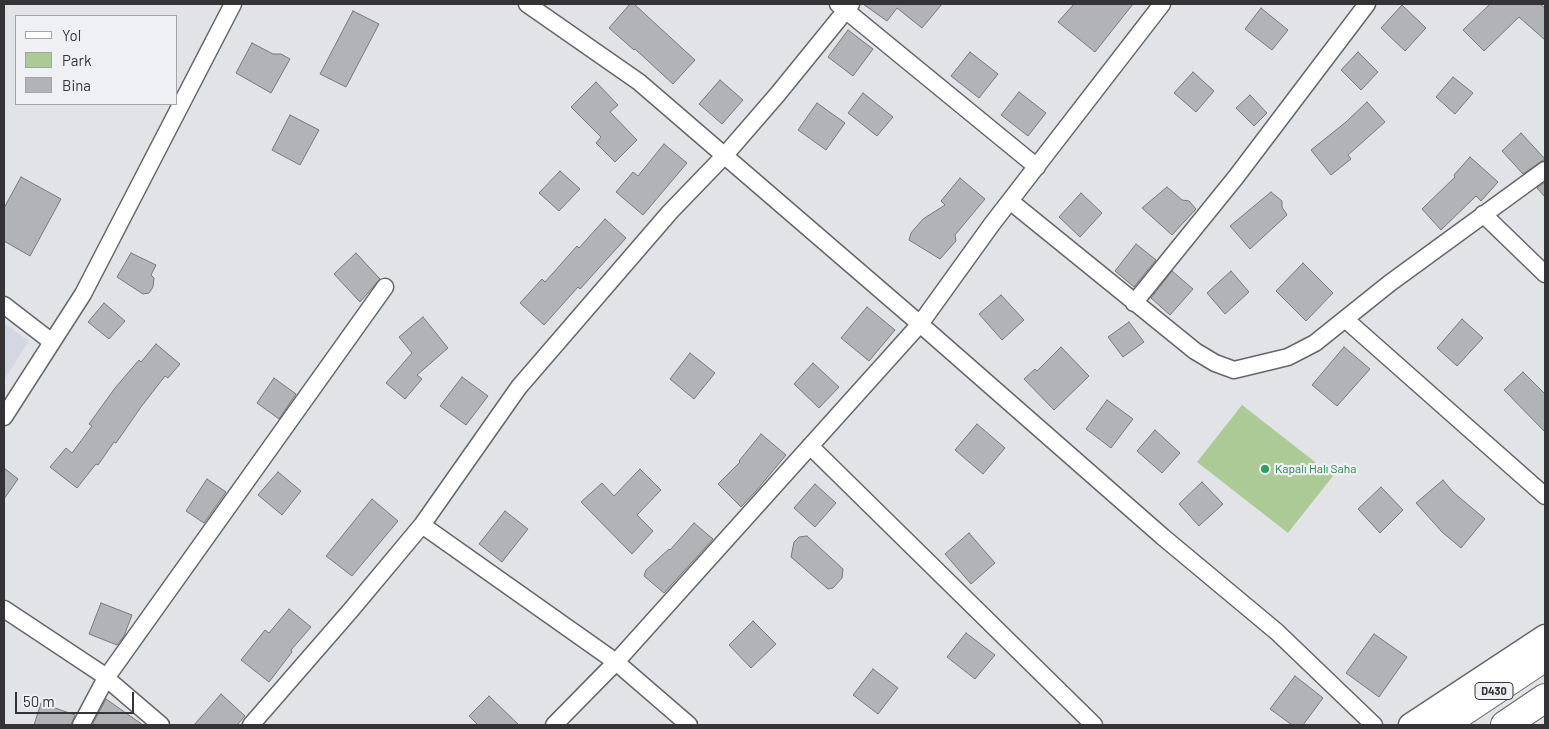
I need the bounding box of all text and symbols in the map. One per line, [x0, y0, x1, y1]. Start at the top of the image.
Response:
legend [15, 15, 178, 105]
text: Yol [62, 26, 81, 44]
text: Park [62, 51, 91, 69]
text: Bina [62, 76, 91, 94]
place label: Kapalı Halı Saha [1275, 462, 1356, 476]
marker: Kapalı Halı Saha [1259, 463, 1271, 475]
scale bar [18, 682, 136, 714]
road number: D430 [1475, 682, 1513, 699]
text: 50 m [23, 692, 55, 710]

